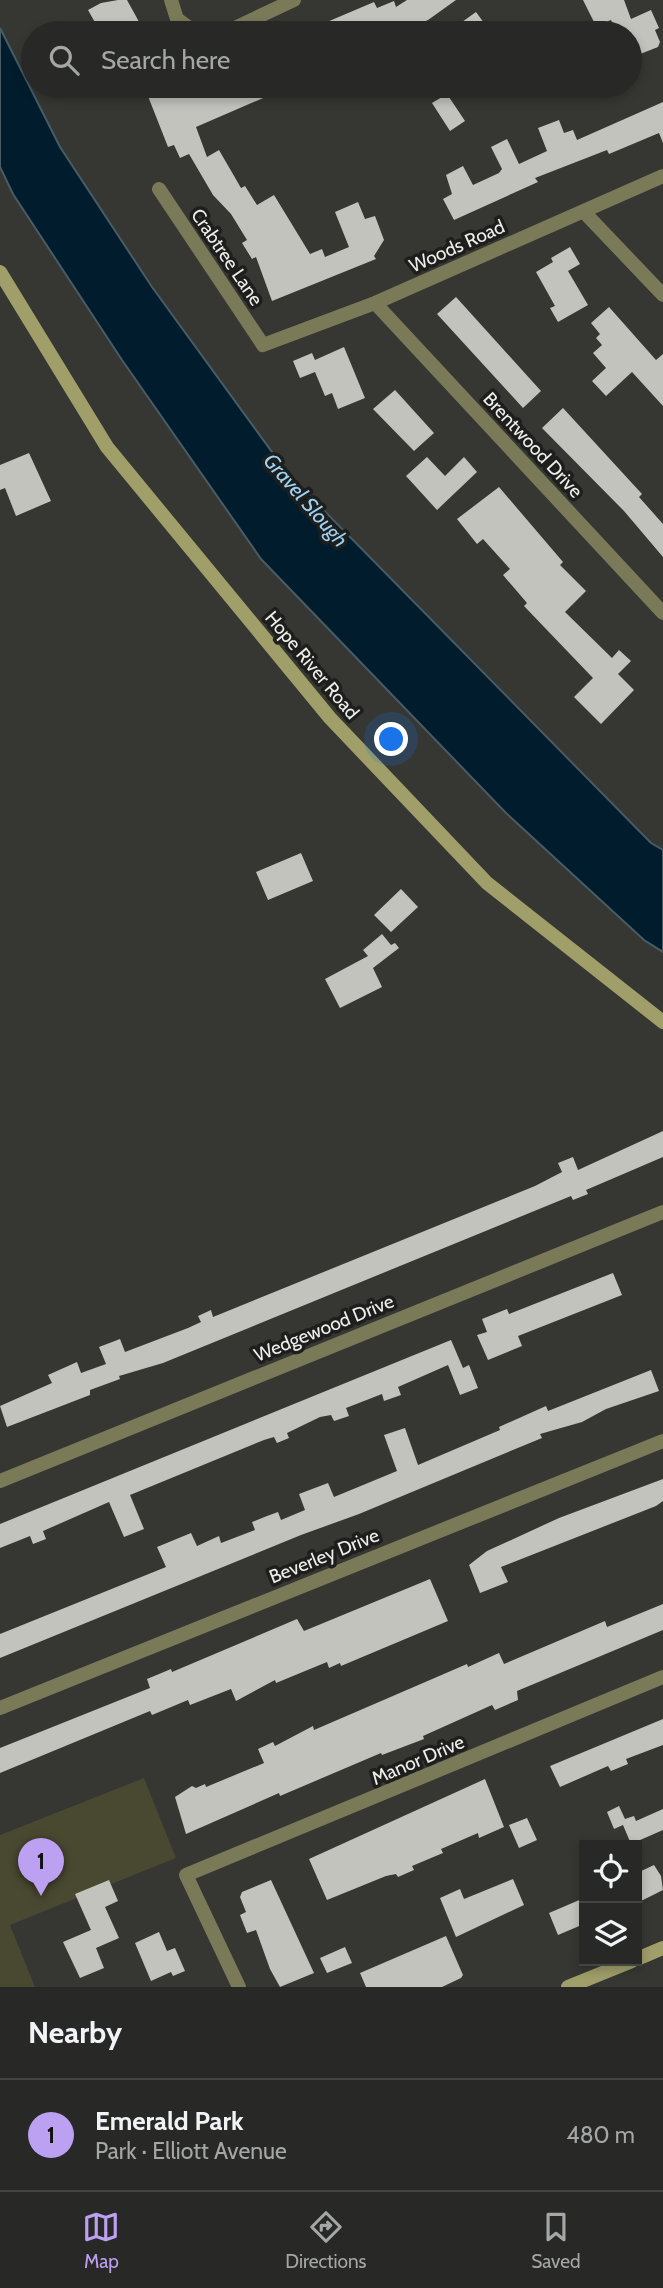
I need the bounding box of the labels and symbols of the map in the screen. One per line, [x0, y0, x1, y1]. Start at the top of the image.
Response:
street label: Crabtree Lane [186, 204, 268, 310]
street label: Woods Road [406, 215, 508, 277]
street label: Brentwood Drive [478, 388, 588, 503]
water label: Gravel Slough [259, 448, 353, 552]
street label: Hope River Road [260, 606, 364, 724]
your location [374, 722, 408, 756]
street label: Wedgewood Drive [251, 1289, 397, 1367]
street label: Beverley Drive [266, 1523, 383, 1588]
street label: Manor Drive [368, 1730, 468, 1790]
pin: 1 [18, 1838, 64, 1896]

